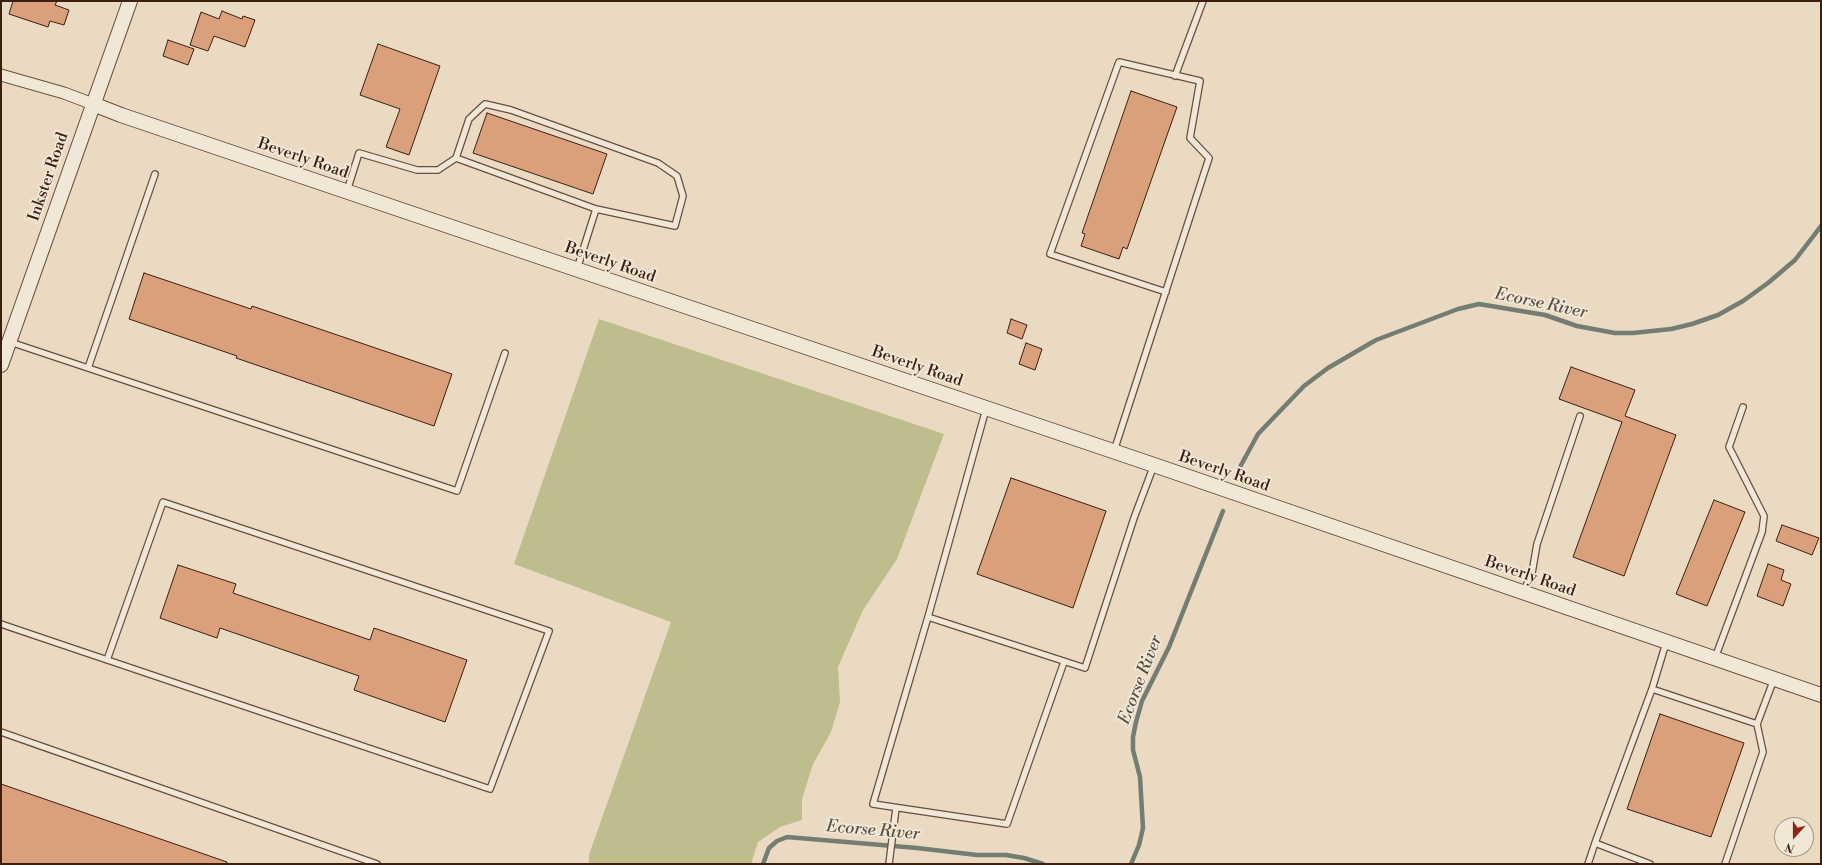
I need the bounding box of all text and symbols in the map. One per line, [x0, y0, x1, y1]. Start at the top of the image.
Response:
street label: Inkster Road [25, 130, 73, 224]
street label: Beverly Road [255, 135, 351, 183]
street label: Beverly Road [562, 239, 658, 287]
water label: Ecorse River [1493, 284, 1589, 324]
street label: Beverly Road [869, 343, 965, 391]
street label: Beverly Road [1176, 448, 1272, 496]
street label: Beverly Road [1482, 553, 1578, 601]
water label: Ecorse River [1115, 633, 1167, 727]
water label: Ecorse River [825, 817, 921, 845]
north arrow [1774, 817, 1814, 857]
text: N [1783, 839, 1797, 855]

